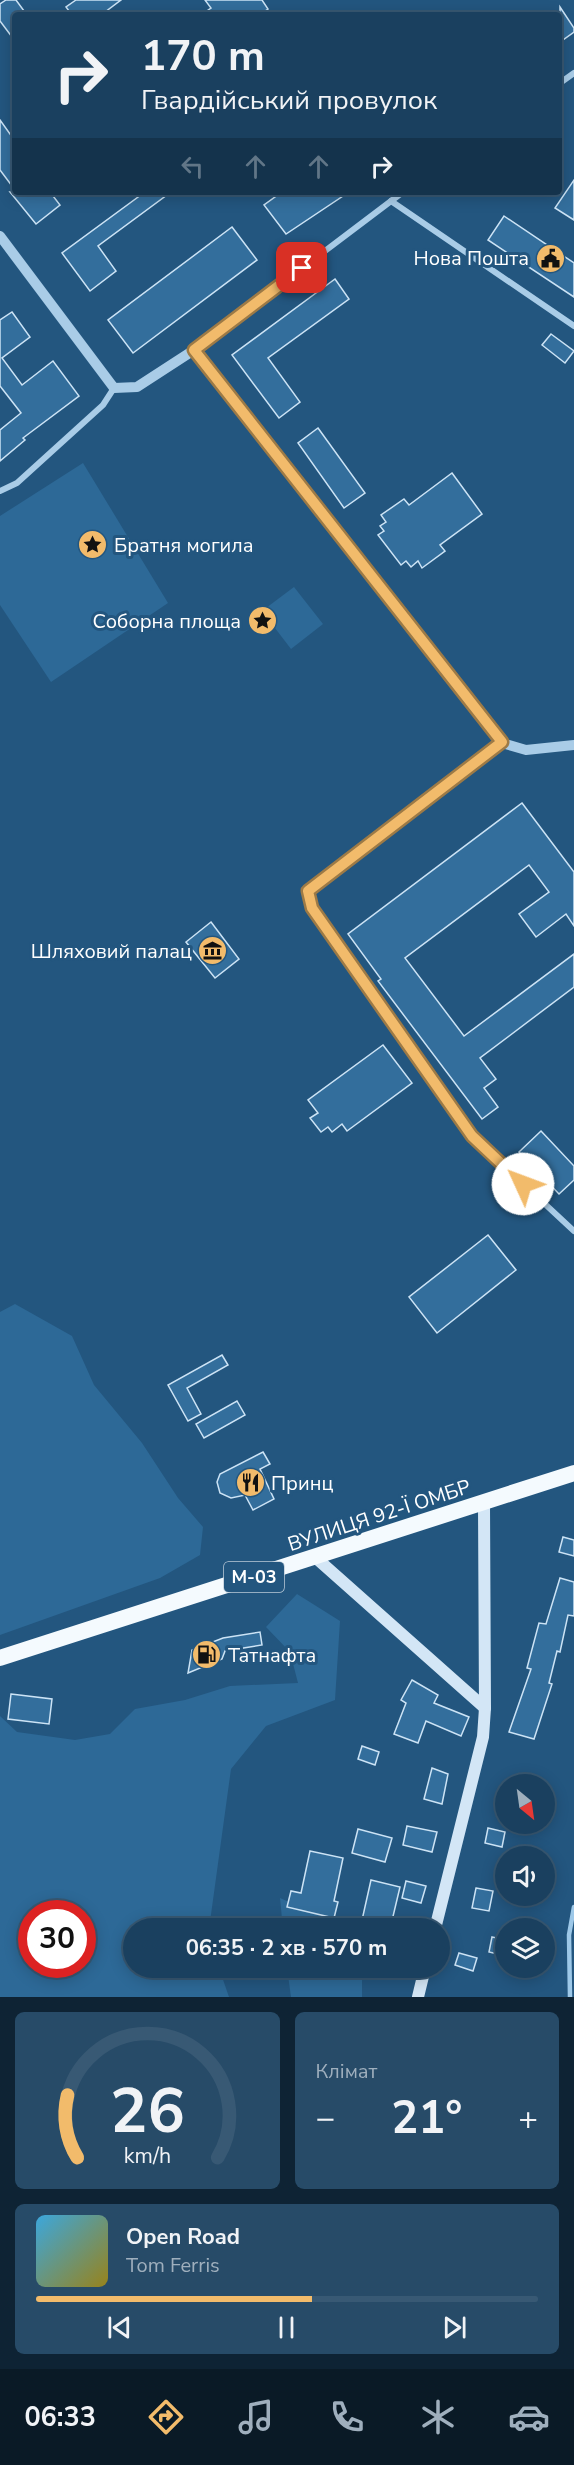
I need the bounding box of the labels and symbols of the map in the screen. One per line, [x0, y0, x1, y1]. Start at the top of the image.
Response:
pin [276, 242, 327, 293]
public building icon: Нова Пошта [534, 242, 566, 274]
place label: Нова Пошта [414, 245, 529, 272]
place icon: Братня могила [77, 529, 109, 561]
place label: Братня могила [114, 532, 254, 559]
place icon: Соборна площа [246, 605, 278, 637]
place label: Соборна площа [93, 608, 241, 635]
museum icon: Шляховий палац [197, 935, 229, 967]
place label: Шляховий палац [31, 938, 192, 965]
position arrow [491, 1152, 555, 1216]
restaurant icon: Принц [234, 1467, 266, 1499]
place label: Принц [271, 1470, 333, 1497]
street label: ВУЛИЦЯ 92-Ї ОМБР [284, 1473, 474, 1558]
road number: М-03 [224, 1562, 284, 1592]
fuel station icon: Татнафта [191, 1639, 223, 1671]
place label: Татнафта [228, 1642, 316, 1669]
north arrow [495, 1774, 555, 1834]
speed limit sign: 30 [18, 1900, 96, 1978]

